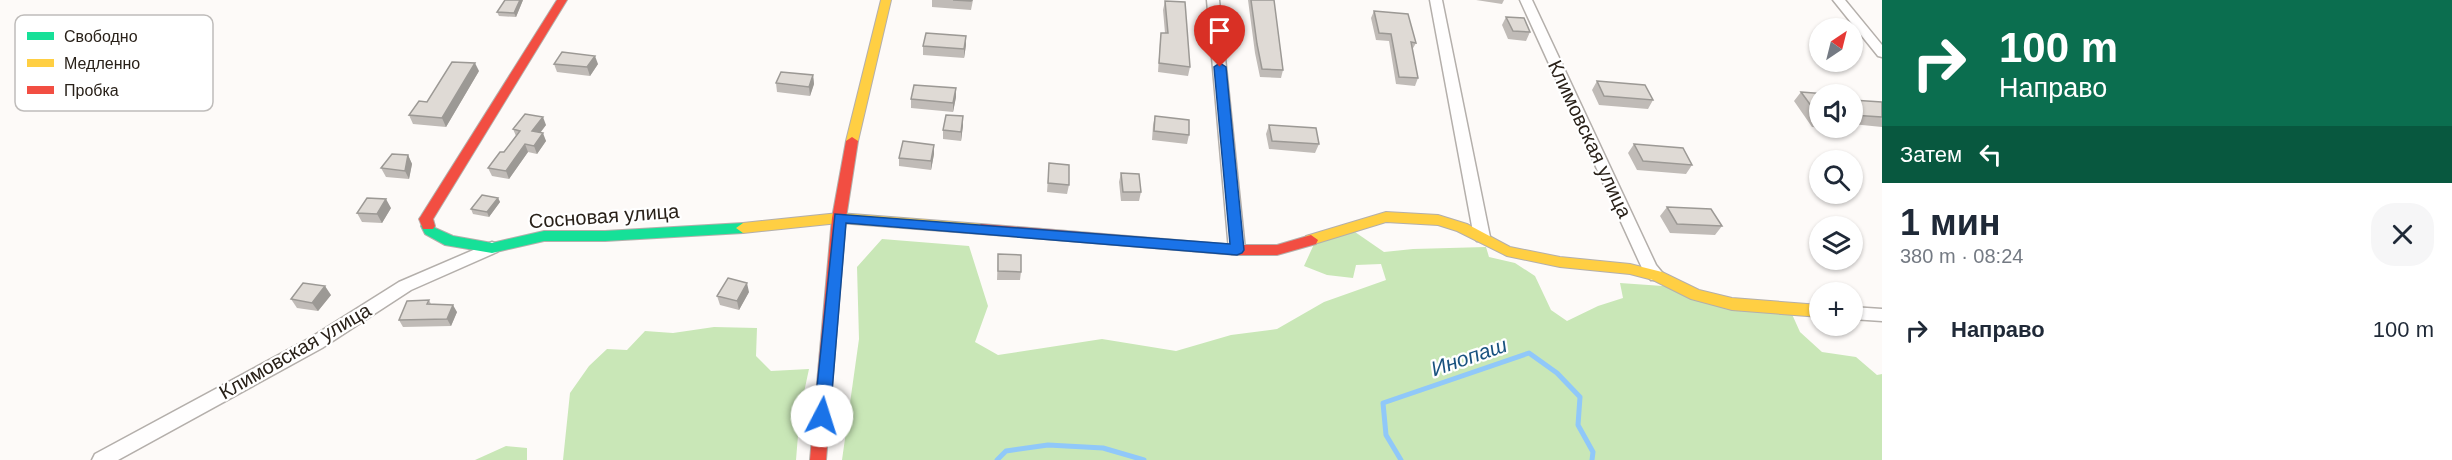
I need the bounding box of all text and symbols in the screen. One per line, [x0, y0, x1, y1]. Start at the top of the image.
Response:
pin [1194, 5, 1245, 67]
icon: arrive [1203, 14, 1236, 47]
legend [15, 15, 213, 111]
north arrow [1809, 18, 1863, 72]
map controls [1809, 18, 1863, 336]
icon: right [1900, 24, 1978, 102]
text: 100 m [1999, 24, 2118, 71]
text: Свободно [64, 28, 138, 45]
text: Медленно [64, 55, 140, 72]
street label: Климовская улица [1544, 57, 1637, 222]
text: Направо [1999, 73, 2107, 103]
text: Пробка [64, 82, 119, 99]
button: sound [1809, 84, 1863, 138]
icon: left [1974, 138, 2007, 171]
text: Затем [1900, 142, 1962, 167]
button: search [1809, 150, 1863, 204]
street label: Сосновая улица [528, 200, 681, 232]
text: 1 мин [1900, 202, 2001, 243]
button: close [2371, 203, 2434, 266]
button: layers [1809, 216, 1863, 270]
text: 380 m · 08:24 [1900, 245, 2023, 267]
button: + [1809, 282, 1863, 336]
street label: Климовская улица [215, 298, 375, 403]
icon: right [1900, 314, 1933, 347]
text: Направо [1951, 317, 2045, 342]
text: 100 m [2373, 317, 2434, 342]
water label: Инопаш [1428, 333, 1510, 380]
position arrow [790, 384, 854, 448]

